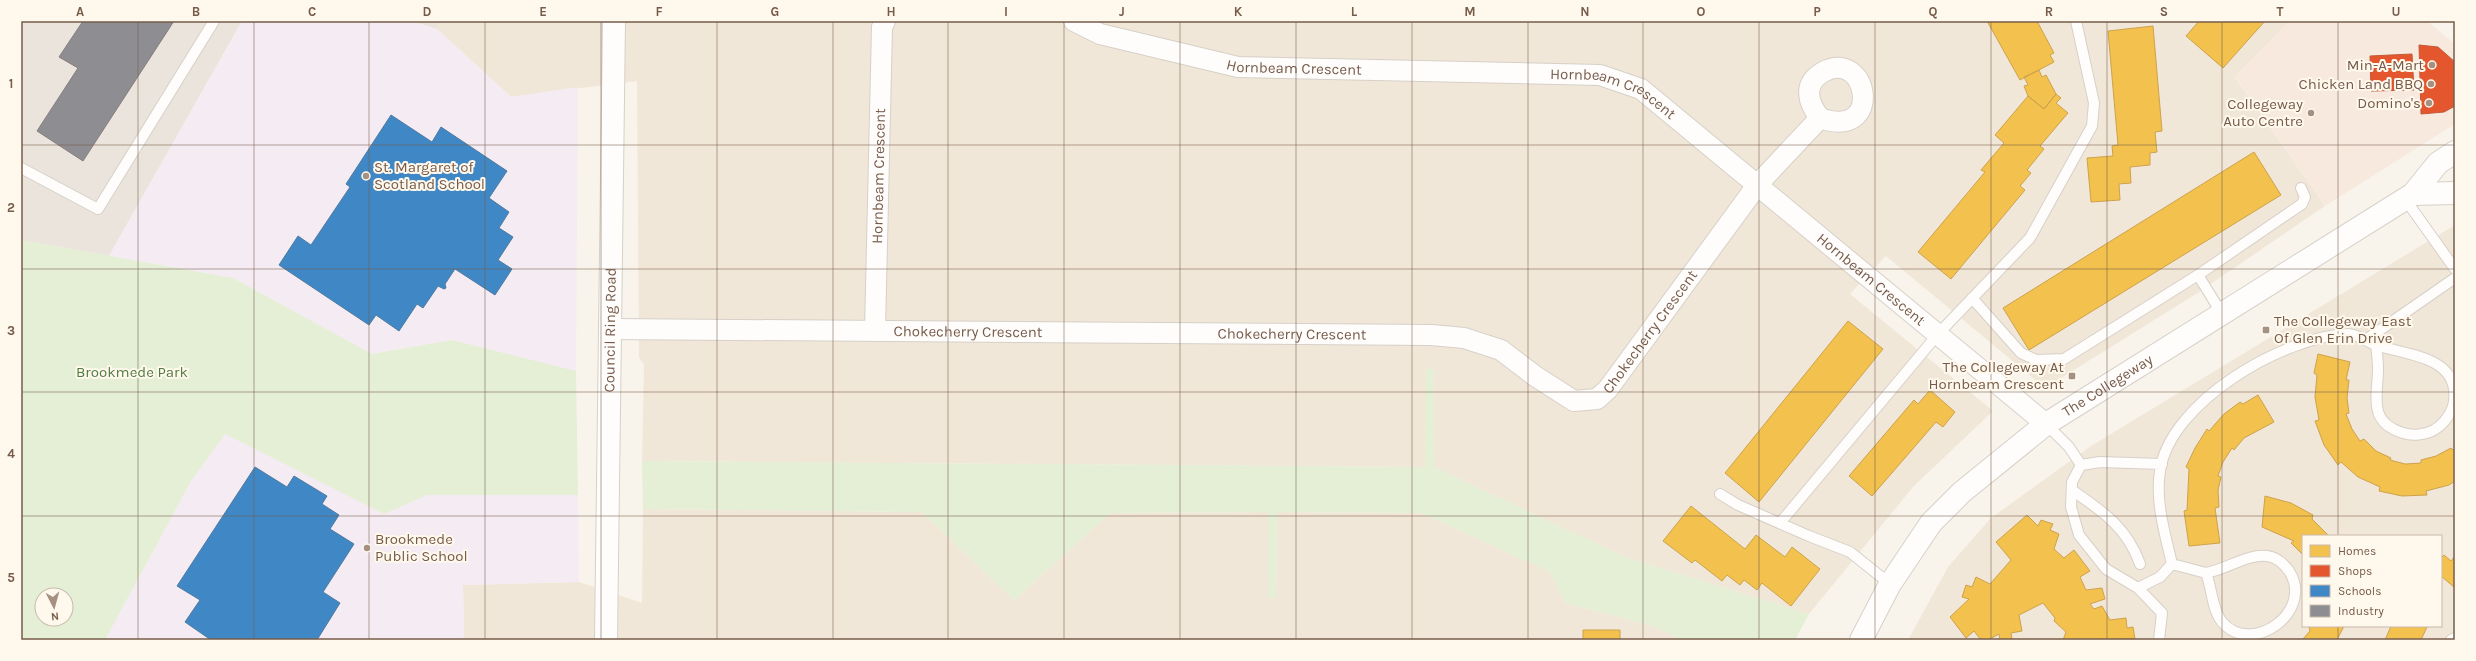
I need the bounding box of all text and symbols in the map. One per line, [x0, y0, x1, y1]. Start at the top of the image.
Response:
text: A [76, 4, 84, 19]
text: B [192, 4, 200, 19]
text: C [308, 4, 316, 19]
text: D [423, 4, 432, 19]
text: E [539, 4, 547, 19]
text: F [655, 4, 663, 19]
text: G [771, 4, 779, 19]
text: H [886, 4, 896, 19]
text: I [1004, 4, 1008, 19]
text: J [1119, 4, 1125, 19]
text: K [1234, 4, 1243, 19]
text: L [1351, 4, 1358, 19]
text: M [1464, 4, 1476, 19]
text: N [1580, 4, 1590, 19]
text: O [1697, 4, 1706, 19]
text: P [1813, 4, 1821, 19]
text: Q [1929, 4, 1938, 19]
text: R [2045, 4, 2053, 19]
text: S [2160, 4, 2168, 19]
text: T [2277, 4, 2284, 19]
text: U [2392, 4, 2400, 19]
street label: Hornbeam Crescent [1224, 56, 1362, 79]
place label: Min-A-Mart [2347, 56, 2424, 74]
marker: Min-A-Mart [2427, 60, 2437, 70]
street label: Hornbeam Crescent [1550, 65, 1680, 123]
place label: Chicken Land BBQ [2299, 75, 2423, 93]
text: 1 [9, 76, 13, 91]
marker: Chicken Land BBQ [2426, 79, 2436, 89]
place label: Domino's [2357, 94, 2421, 112]
place label: Collegeway Auto Centre [2223, 95, 2303, 130]
marker: Domino's [2424, 98, 2434, 108]
street label: Hornbeam Crescent [868, 108, 889, 244]
marker: Collegeway Auto Centre [2306, 108, 2316, 118]
place label: St. Margaret of Scotland School [374, 158, 485, 193]
marker: St. Margaret of Scotland School [361, 171, 371, 181]
text: 2 [7, 200, 15, 215]
street label: Hornbeam Crescent [1813, 229, 1929, 330]
street label: Chokecherry Crescent [1599, 266, 1701, 397]
street label: Council Ring Road [600, 267, 620, 393]
place label: The Collegeway East Of Glen Erin Drive [2274, 312, 2412, 347]
street label: Chokecherry Crescent [893, 322, 1043, 341]
text: 3 [7, 323, 15, 338]
street label: Chokecherry Crescent [1217, 324, 1367, 344]
marker: The Collegeway East Of Glen Erin Drive [2261, 325, 2271, 335]
street label: The Collegeway [2059, 350, 2156, 421]
place label: The Collegeway At Hornbeam Crescent [1929, 358, 2064, 393]
park label: Brookmede Park [76, 363, 188, 381]
marker: The Collegeway At Hornbeam Crescent [2067, 371, 2077, 381]
text: 4 [7, 446, 15, 461]
place label: Brookmede Public School [375, 530, 468, 565]
legend [2302, 535, 2442, 627]
marker: Brookmede Public School [362, 543, 372, 553]
text: Homes [2338, 544, 2376, 558]
text: Shops [2338, 564, 2372, 578]
text: 5 [7, 570, 15, 585]
text: Schools [2338, 584, 2381, 598]
north arrow [34, 587, 74, 627]
text: Industry [2338, 604, 2384, 618]
text: N [50, 610, 60, 623]

